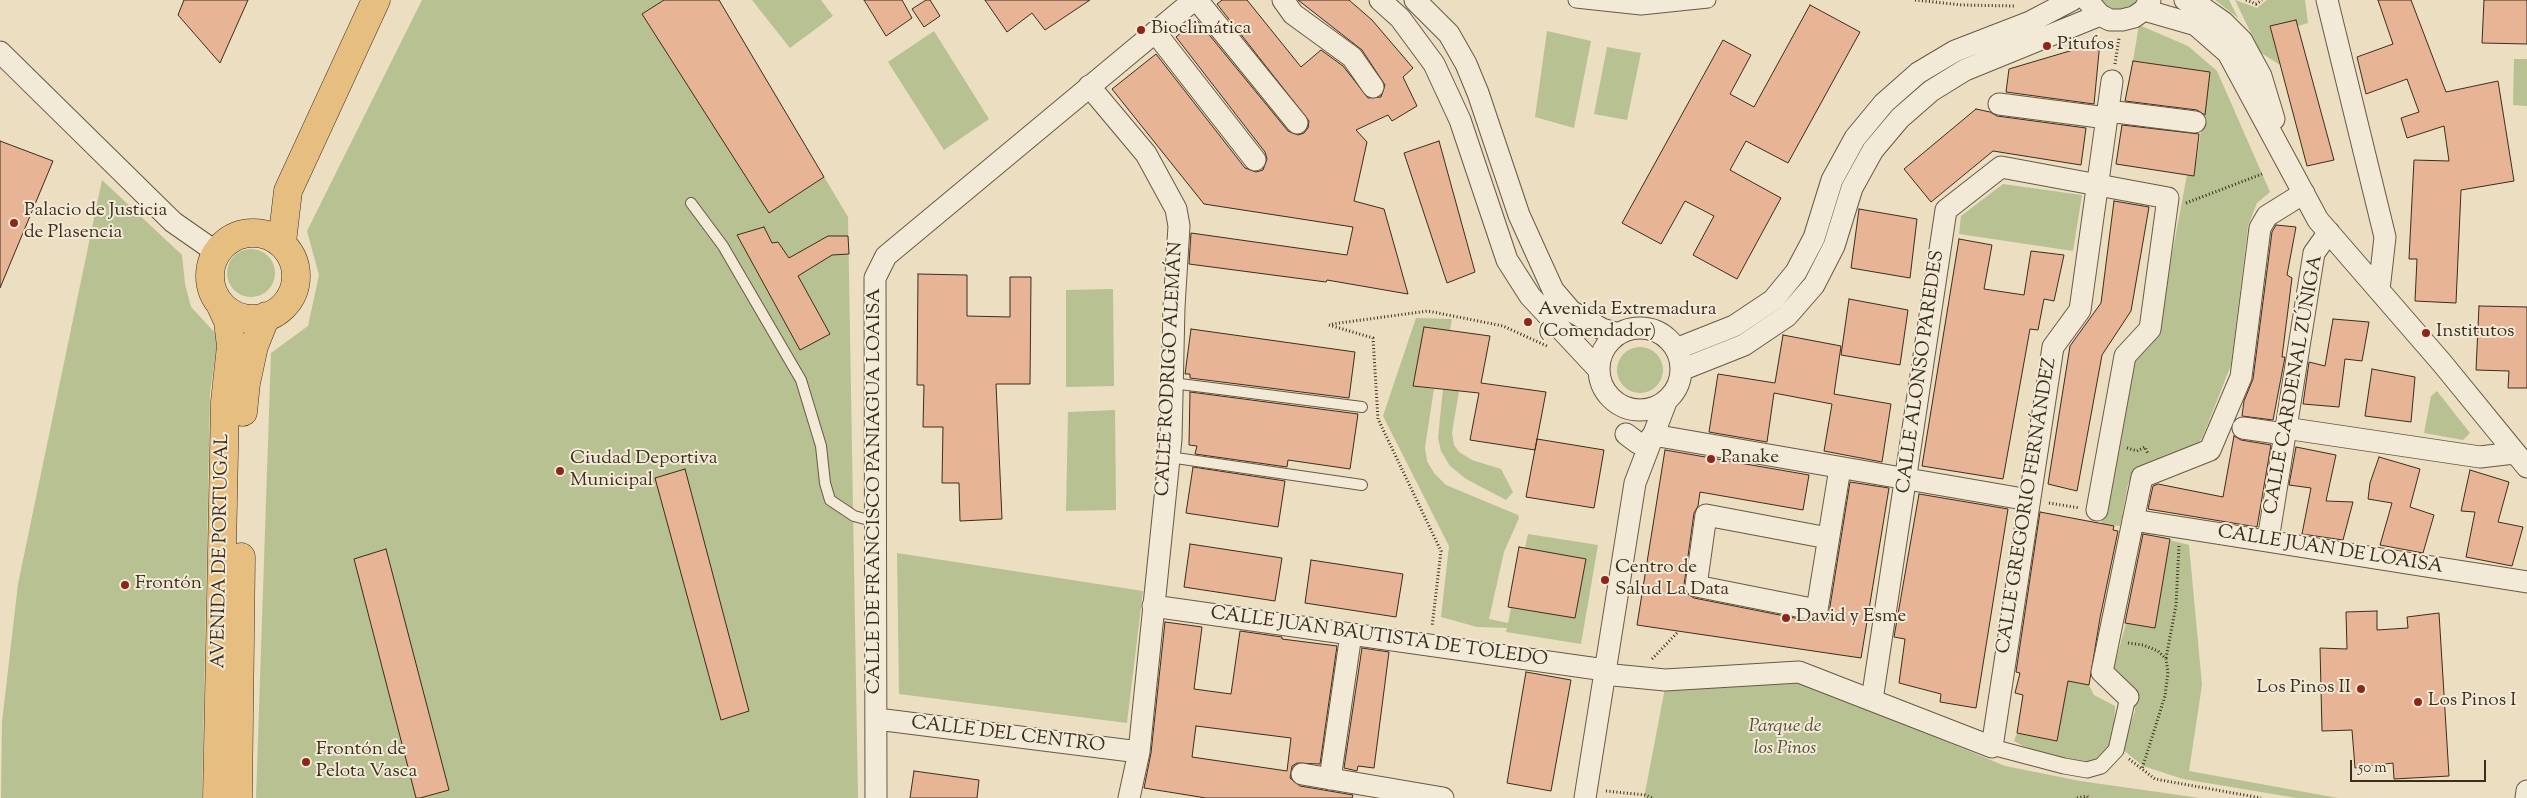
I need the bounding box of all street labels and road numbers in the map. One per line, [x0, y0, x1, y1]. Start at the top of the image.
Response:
street label: CALLE RODRIGO ALEMÁN [1153, 241, 1189, 497]
street label: CALLE ALONSO PAREDES [1894, 249, 1950, 495]
street label: CALLE CARDENAL ZÚÑIGA [2261, 254, 2329, 516]
street label: CALLE DE FRANCISCO PANIAGUA LOAISA [865, 288, 887, 694]
street label: CALLE GREGORIO FERNÁNDEZ [1993, 356, 2063, 656]
street label: AVENIDA DE PORTUGAL [209, 433, 235, 669]
street label: CALLE JUAN DE LOAISA [2216, 522, 2444, 580]
street label: CALLE JUAN BAUTISTA DE TOLEDO [1209, 603, 1549, 673]
street label: CALLE DEL CENTRO [910, 713, 1106, 759]

